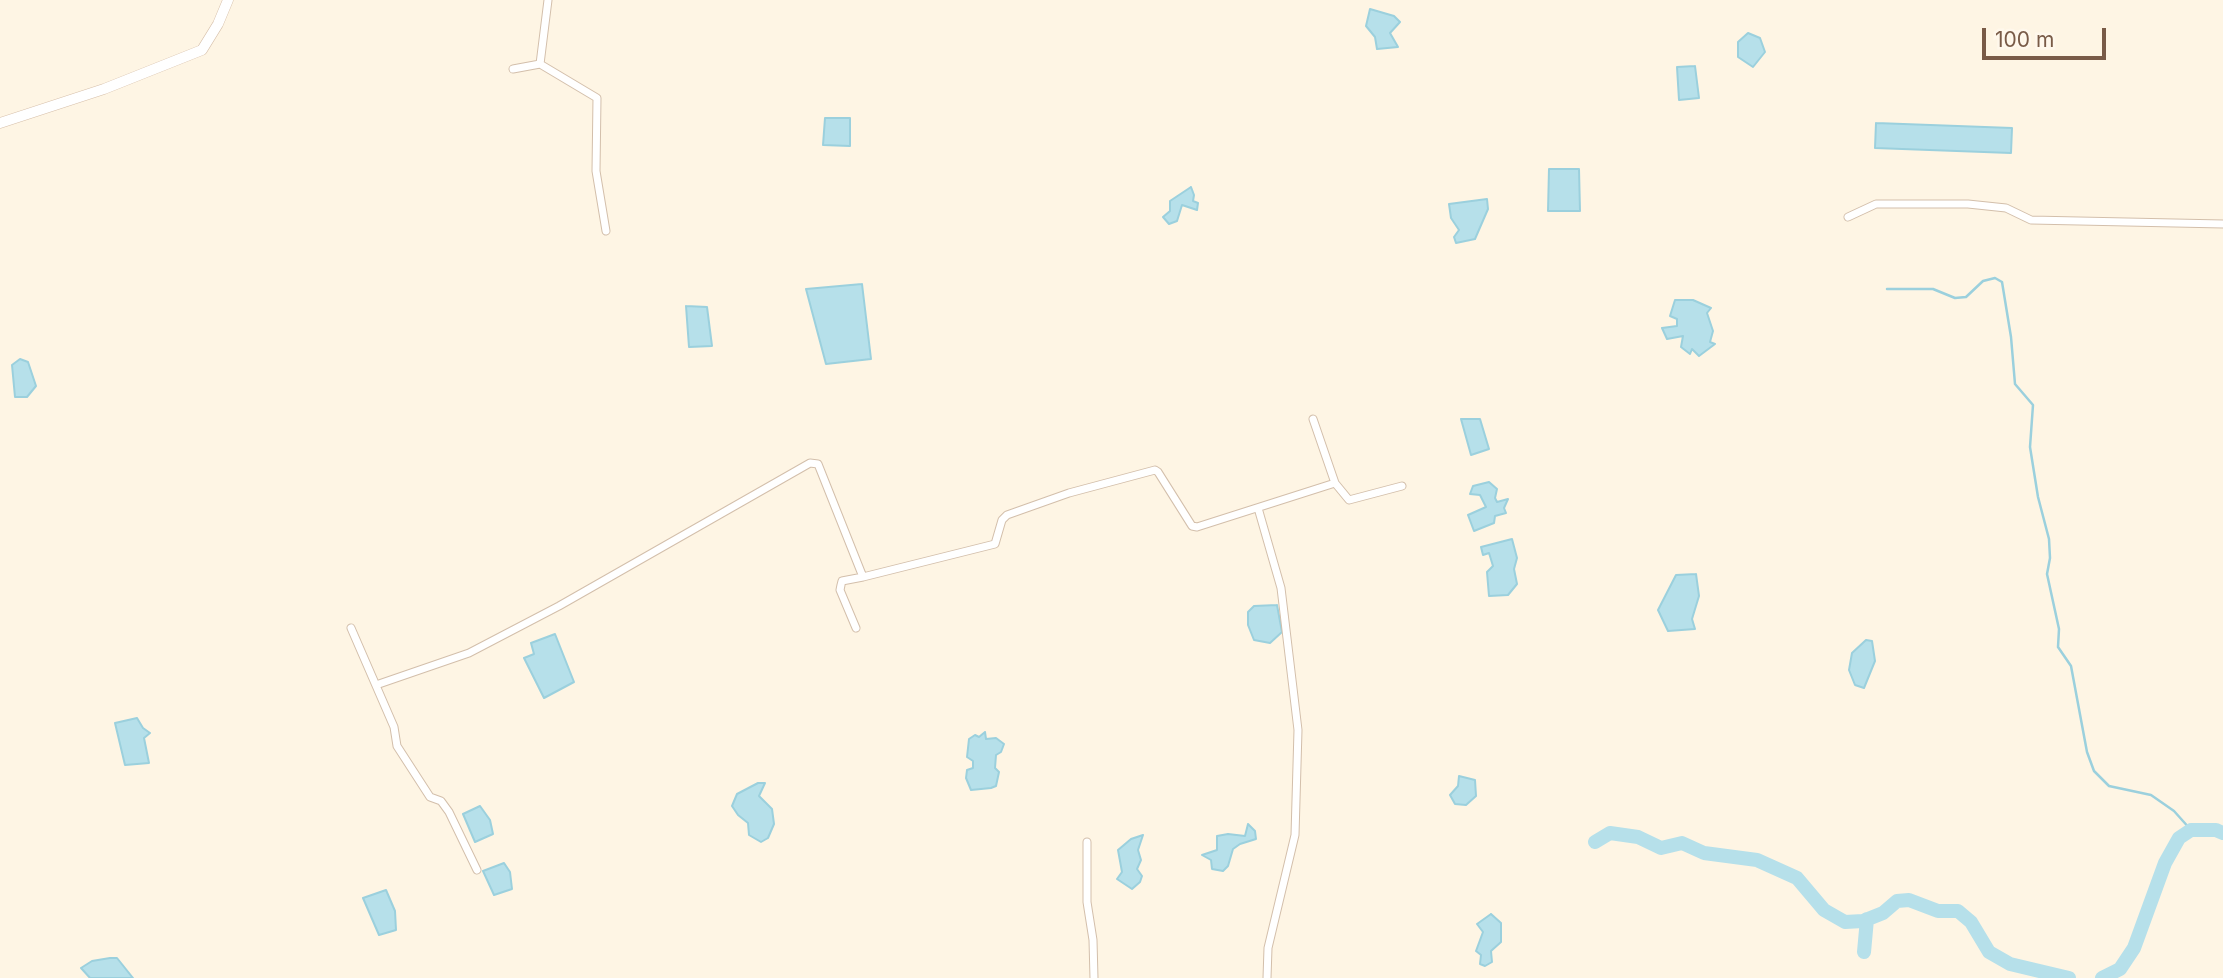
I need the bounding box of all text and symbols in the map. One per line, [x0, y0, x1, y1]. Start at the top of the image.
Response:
scale bar [1985, 14, 2109, 58]
text: 100 m [1995, 27, 2054, 52]

